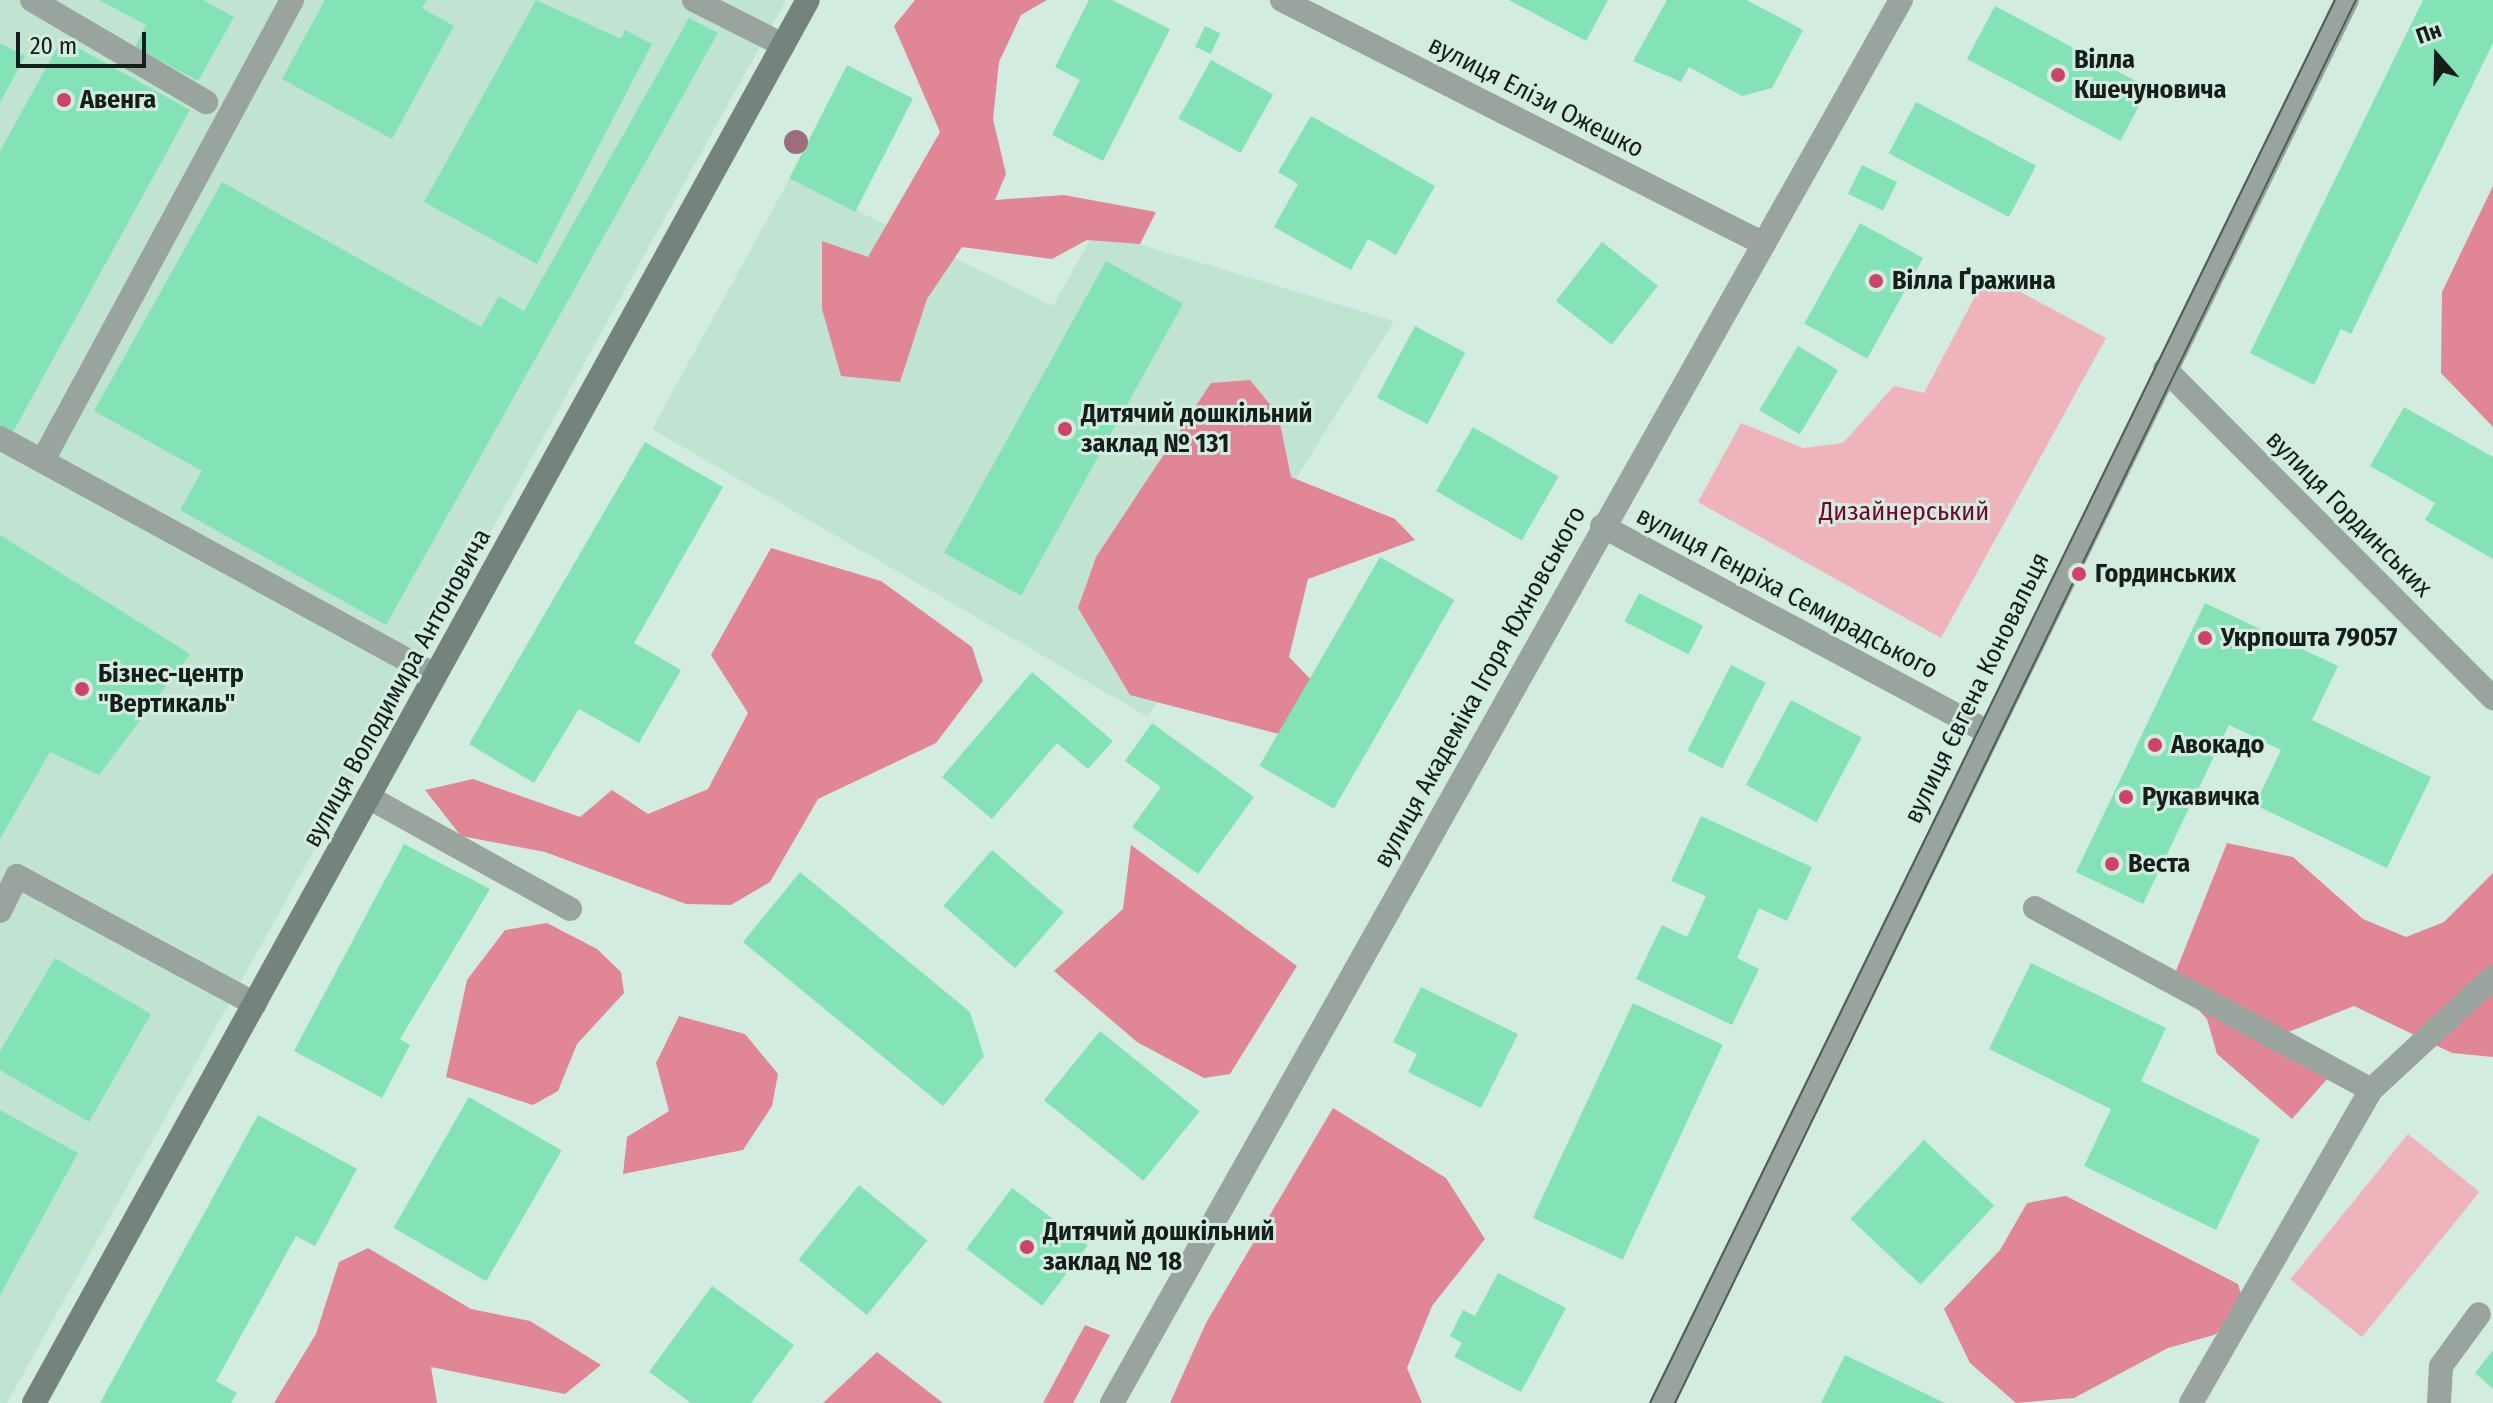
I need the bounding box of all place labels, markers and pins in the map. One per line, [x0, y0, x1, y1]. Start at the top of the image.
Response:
place label: Вілла Кшечуновича [2074, 44, 2226, 106]
marker: Вілла Кшечуновича [2049, 66, 2067, 84]
place label: Авенга [80, 84, 156, 116]
marker: Авенга [55, 91, 73, 109]
place label: Вілла Ґражина [1892, 265, 2056, 297]
marker: Вілла Ґражина [1867, 272, 1885, 290]
place label: Дитячий дошкільний заклад № 131 [1081, 398, 1312, 460]
marker: Дитячий дошкільний заклад № 131 [1056, 420, 1074, 438]
place label: Гординських [2095, 558, 2236, 590]
marker: Гординських [2070, 565, 2088, 583]
place label: Укрпошта 79057 [2221, 622, 2397, 654]
marker: Укрпошта 79057 [2196, 629, 2214, 647]
place label: Бізнес-центр "Вертикаль" [98, 658, 244, 720]
marker: Бізнес-центр "Вертикаль" [73, 680, 91, 698]
place label: Авокадо [2171, 729, 2264, 761]
marker: Авокадо [2146, 736, 2164, 754]
place label: Рукавичка [2142, 781, 2260, 813]
marker: Рукавичка [2117, 788, 2135, 806]
place label: Веста [2128, 848, 2190, 880]
marker: Веста [2103, 855, 2121, 873]
place label: Дитячий дошкільний заклад № 18 [1043, 1216, 1274, 1278]
marker: Дитячий дошкільний заклад № 18 [1018, 1238, 1036, 1256]

